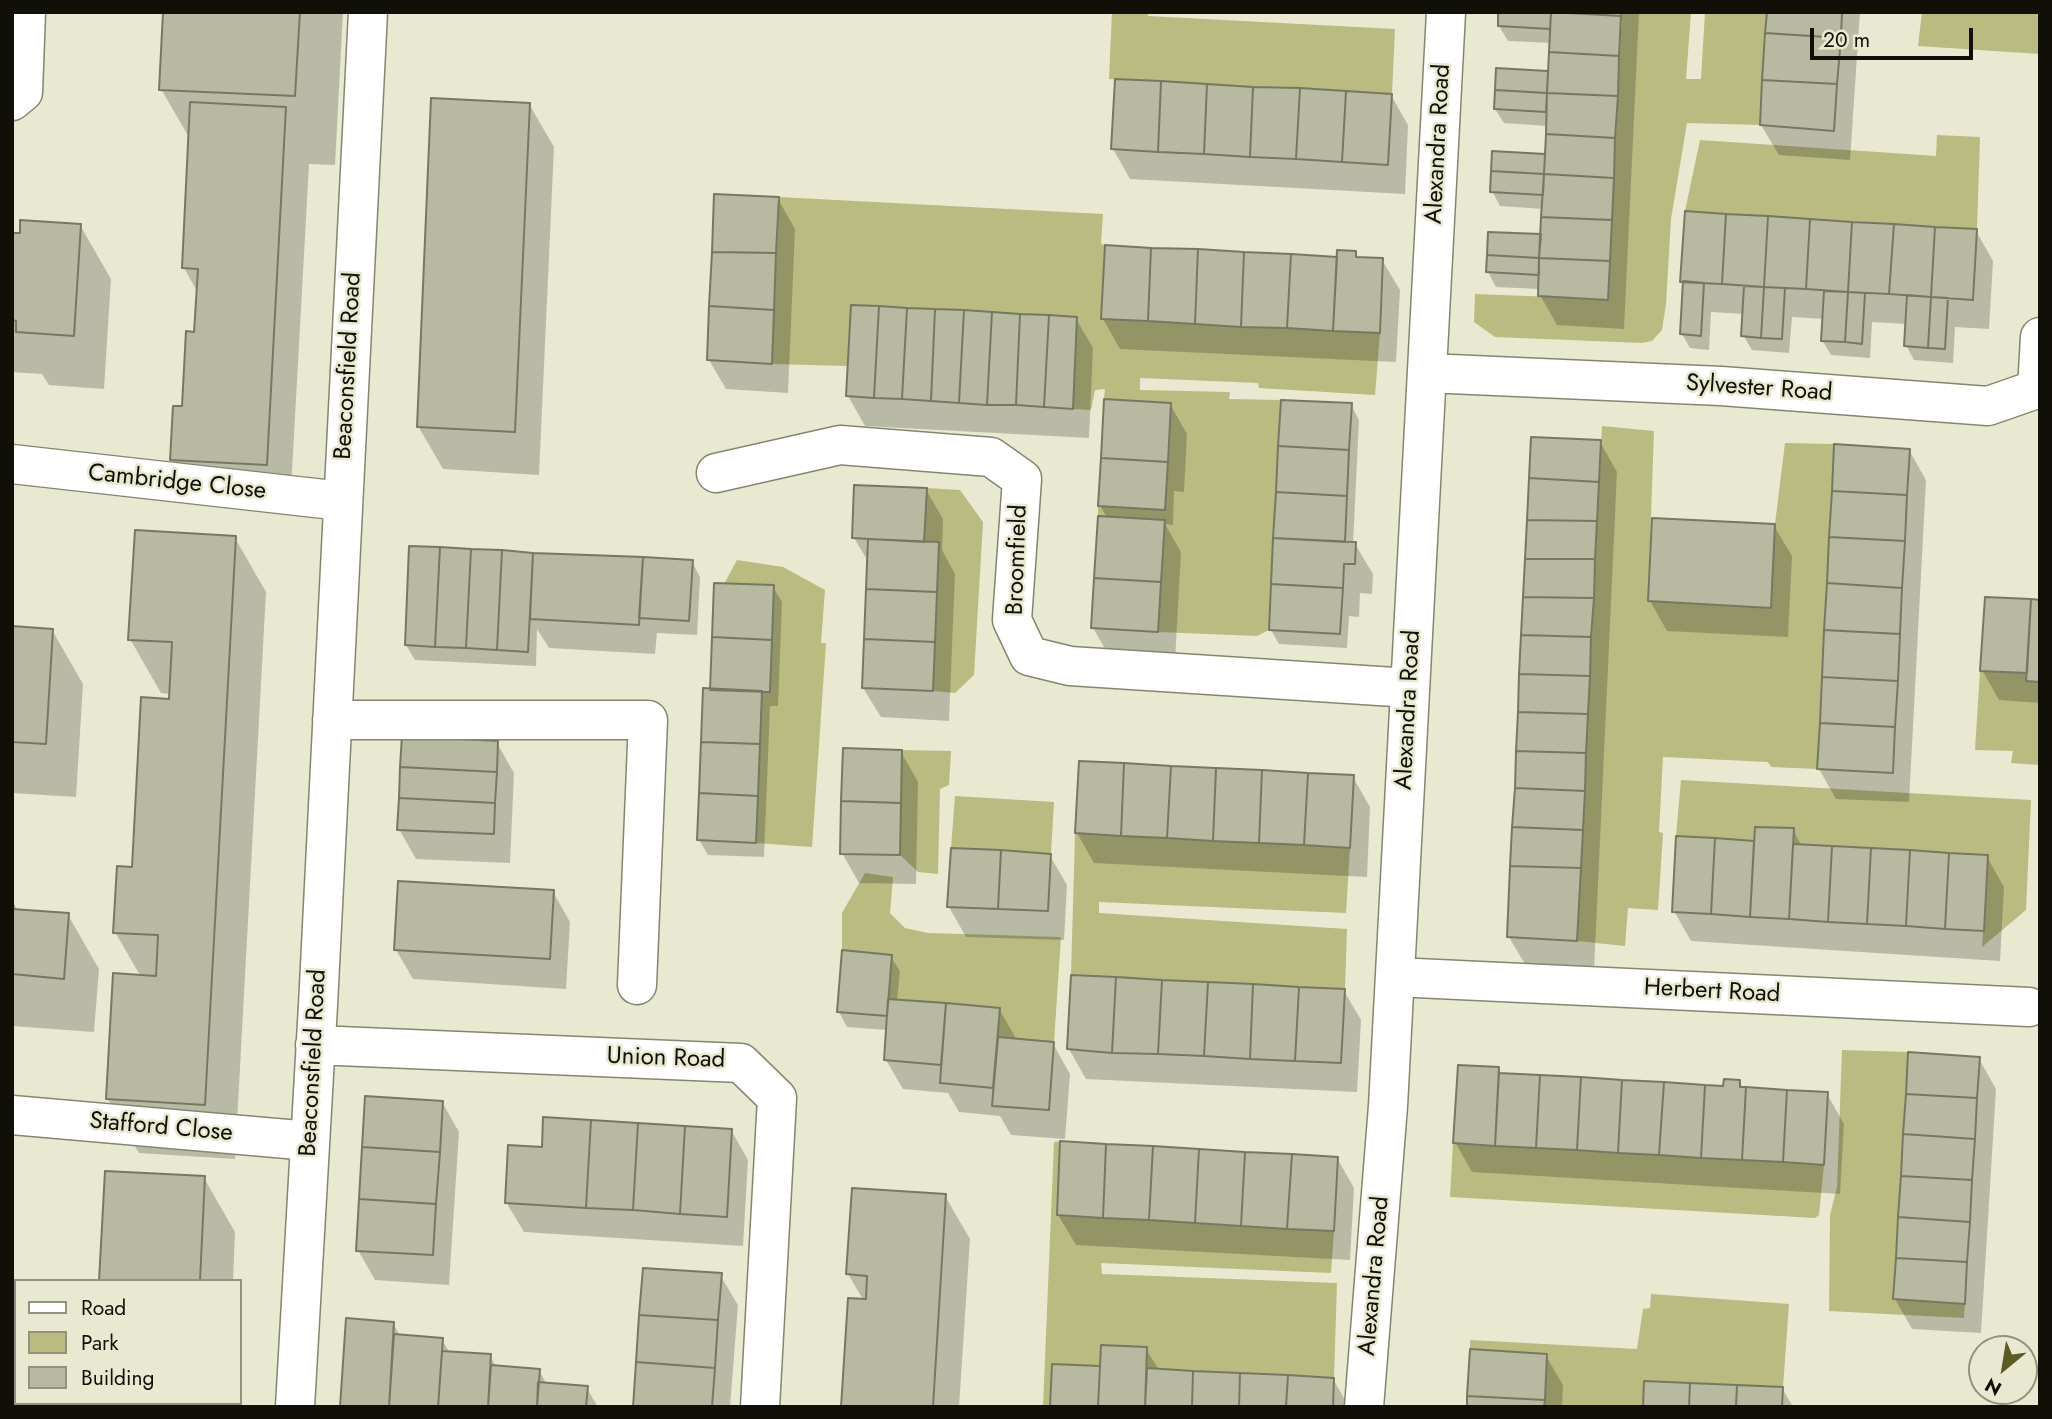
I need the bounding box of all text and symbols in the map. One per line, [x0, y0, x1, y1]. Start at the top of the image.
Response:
scale bar [1814, 14, 1977, 58]
text: 20 m [1823, 25, 1870, 55]
street label: Alexandra Road [1420, 63, 1458, 225]
street label: Beaconsfield Road [330, 271, 368, 461]
street label: Sylvester Road [1685, 370, 1833, 408]
street label: Cambridge Close [87, 459, 267, 507]
street label: Broomfield [1002, 504, 1034, 616]
street label: Alexandra Road [1390, 629, 1428, 791]
street label: Beaconsfield Road [295, 968, 333, 1158]
street label: Herbert Road [1643, 974, 1781, 1010]
street label: Union Road [606, 1043, 726, 1075]
street label: Stafford Close [88, 1107, 234, 1149]
street label: Alexandra Road [1354, 1195, 1396, 1357]
legend [14, 1279, 242, 1405]
text: Road [81, 1293, 126, 1323]
text: Park [81, 1328, 118, 1358]
north arrow [1968, 1335, 2038, 1405]
text: Building [81, 1363, 154, 1393]
text: N [1980, 1371, 2007, 1402]

